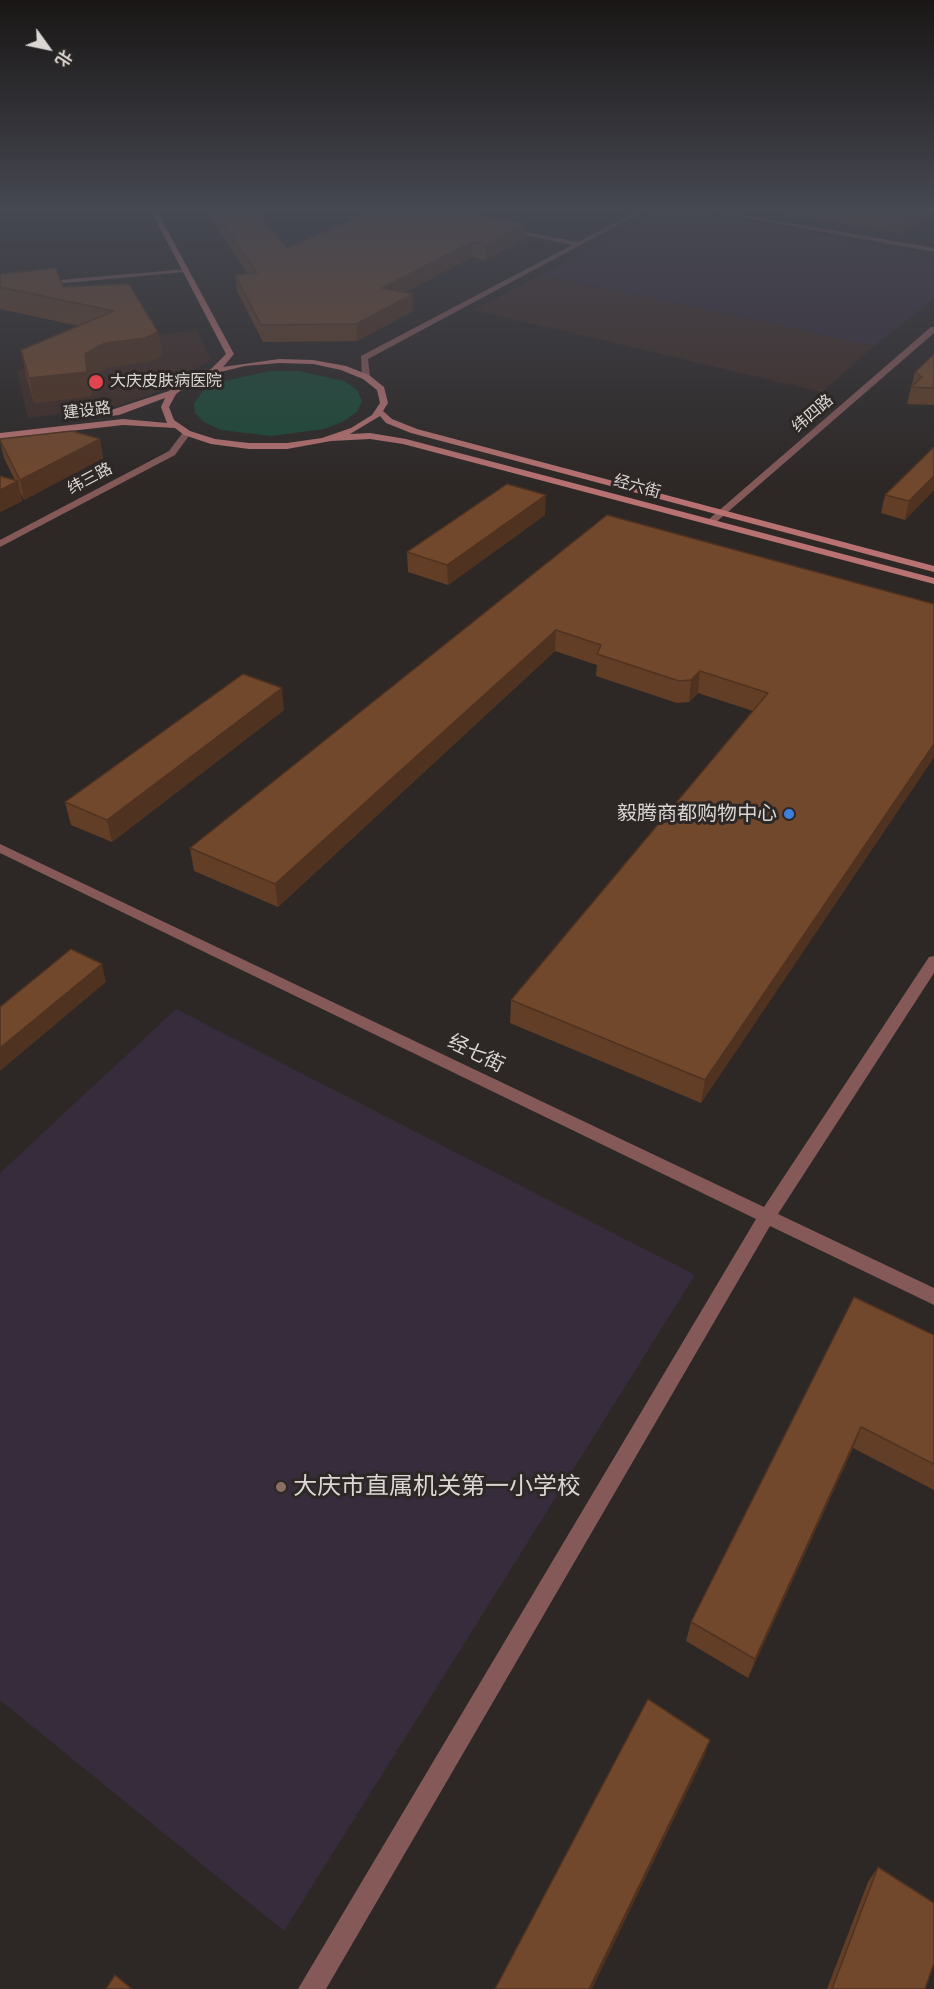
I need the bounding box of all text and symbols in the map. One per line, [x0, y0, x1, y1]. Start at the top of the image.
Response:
north arrow [18, 18, 78, 78]
text: 北 [51, 46, 76, 70]
place label: 大庆皮肤病医院 [110, 372, 222, 392]
marker: 大庆皮肤病医院 [87, 373, 105, 391]
street label: 纬四路 [789, 391, 837, 437]
street label: 建设路 [62, 399, 112, 423]
street label: 纬三路 [64, 459, 116, 499]
street label: 经六街 [611, 472, 663, 502]
place label: 毅腾商都购物中心 [617, 802, 777, 826]
marker: 毅腾商都购物中心 [782, 807, 796, 821]
street label: 经七街 [444, 1030, 508, 1078]
place label: 大庆市直属机关第一小学校 [293, 1473, 581, 1501]
marker: 大庆市直属机关第一小学校 [274, 1480, 288, 1494]

